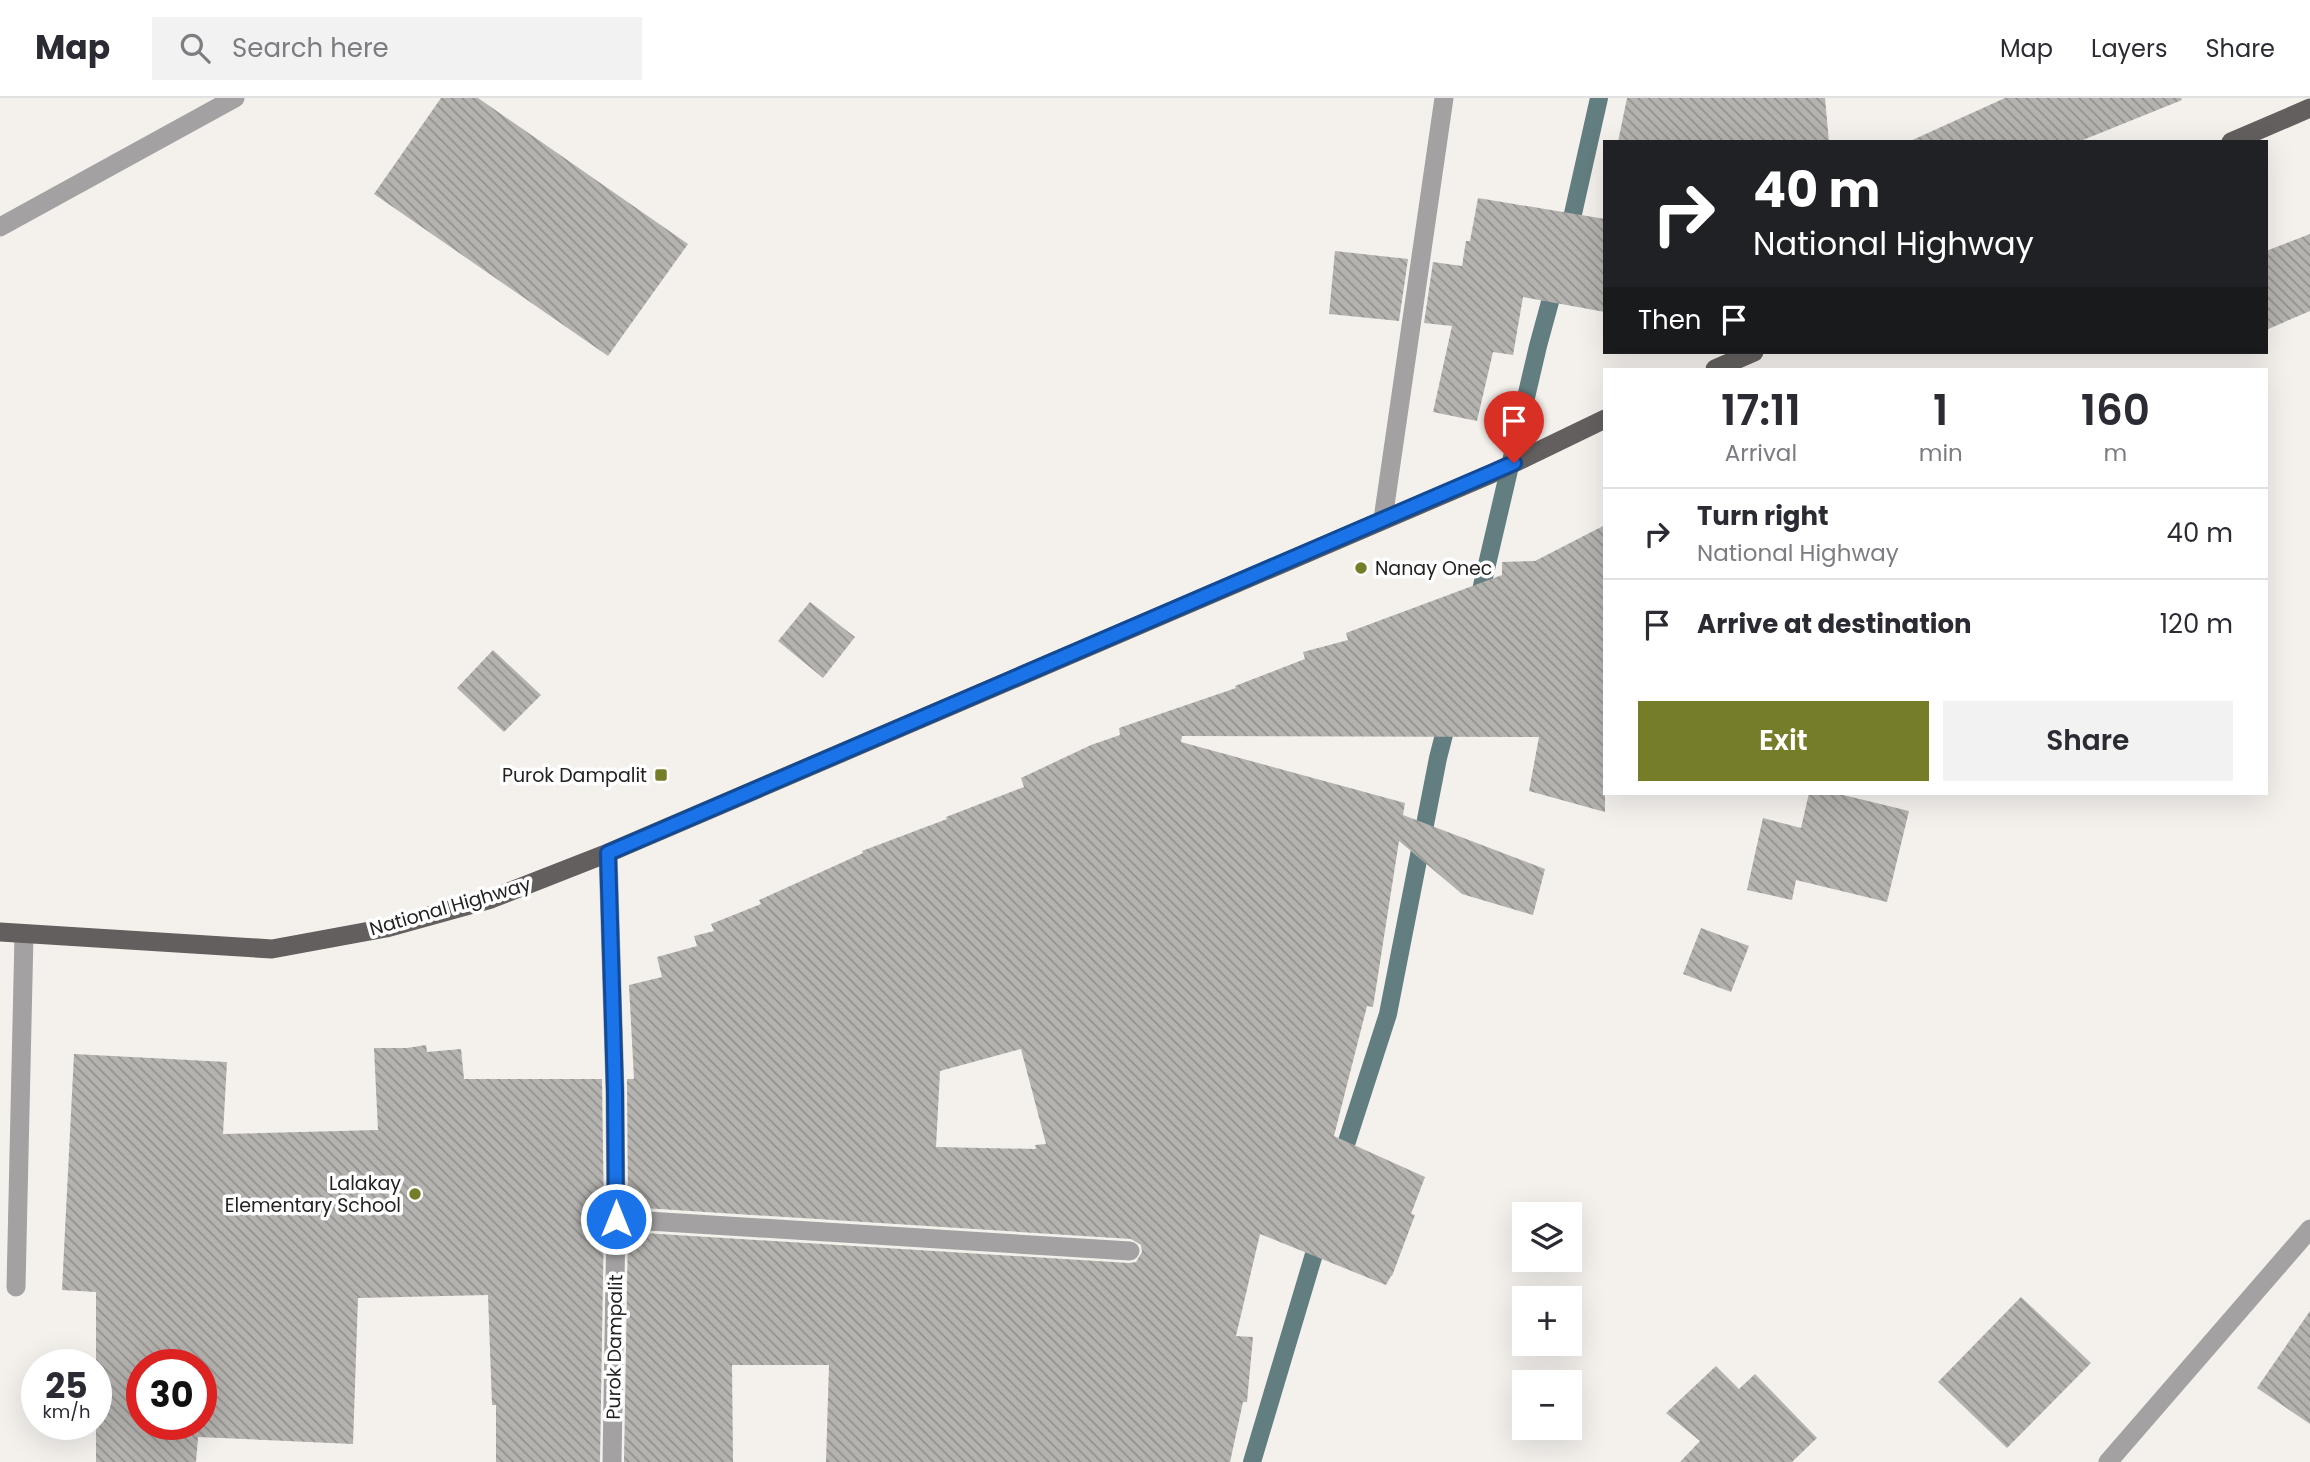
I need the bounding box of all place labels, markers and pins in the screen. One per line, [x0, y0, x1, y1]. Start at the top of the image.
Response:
pin [1484, 391, 1544, 463]
place label: Nanay Onec [1375, 555, 1492, 582]
marker: Nanay Onec [1353, 560, 1369, 576]
place label: Purok Dampalit [502, 762, 647, 789]
marker: Purok Dampalit [653, 767, 669, 783]
place label: Lalakay Elementary School [225, 1170, 401, 1219]
marker: Lalakay Elementary School [407, 1186, 423, 1202]

